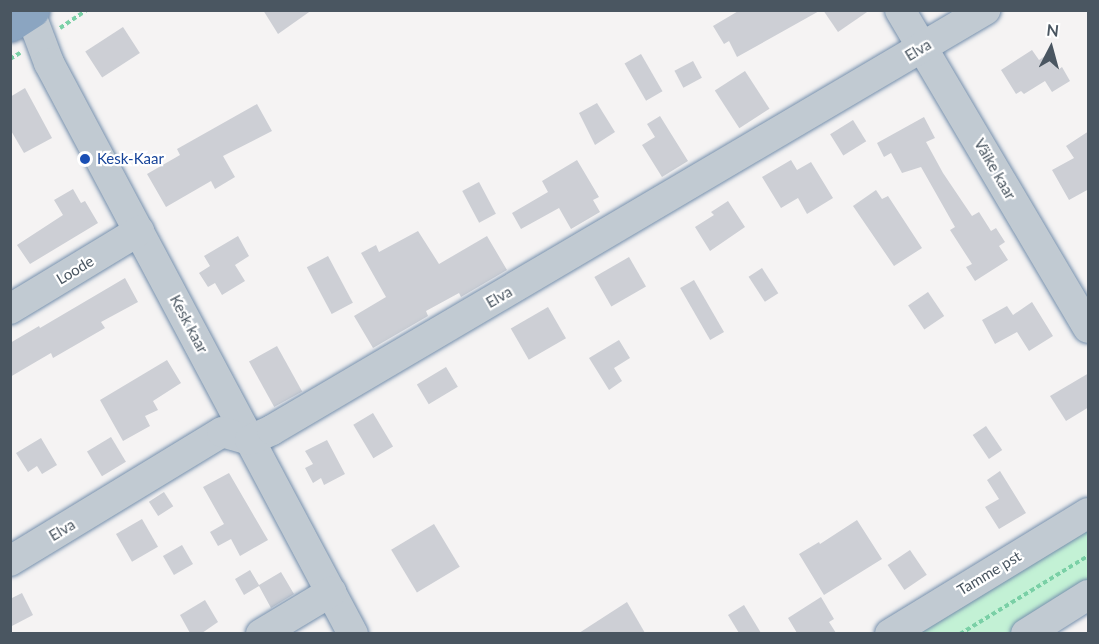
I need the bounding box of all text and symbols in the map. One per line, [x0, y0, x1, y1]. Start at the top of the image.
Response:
north arrow [1021, 18, 1081, 78]
text: N [1046, 20, 1060, 40]
street label: Elva [902, 35, 934, 65]
street label: Väike kaar [970, 135, 1020, 203]
place label: Kesk-Kaar [97, 150, 164, 168]
marker: Kesk-Kaar [78, 152, 92, 166]
street label: Loode [53, 252, 97, 288]
street label: Elva [483, 282, 515, 312]
street label: Kesk kaar [166, 292, 212, 356]
street label: Elva [46, 515, 78, 545]
street label: Tamme pst [954, 547, 1024, 599]

